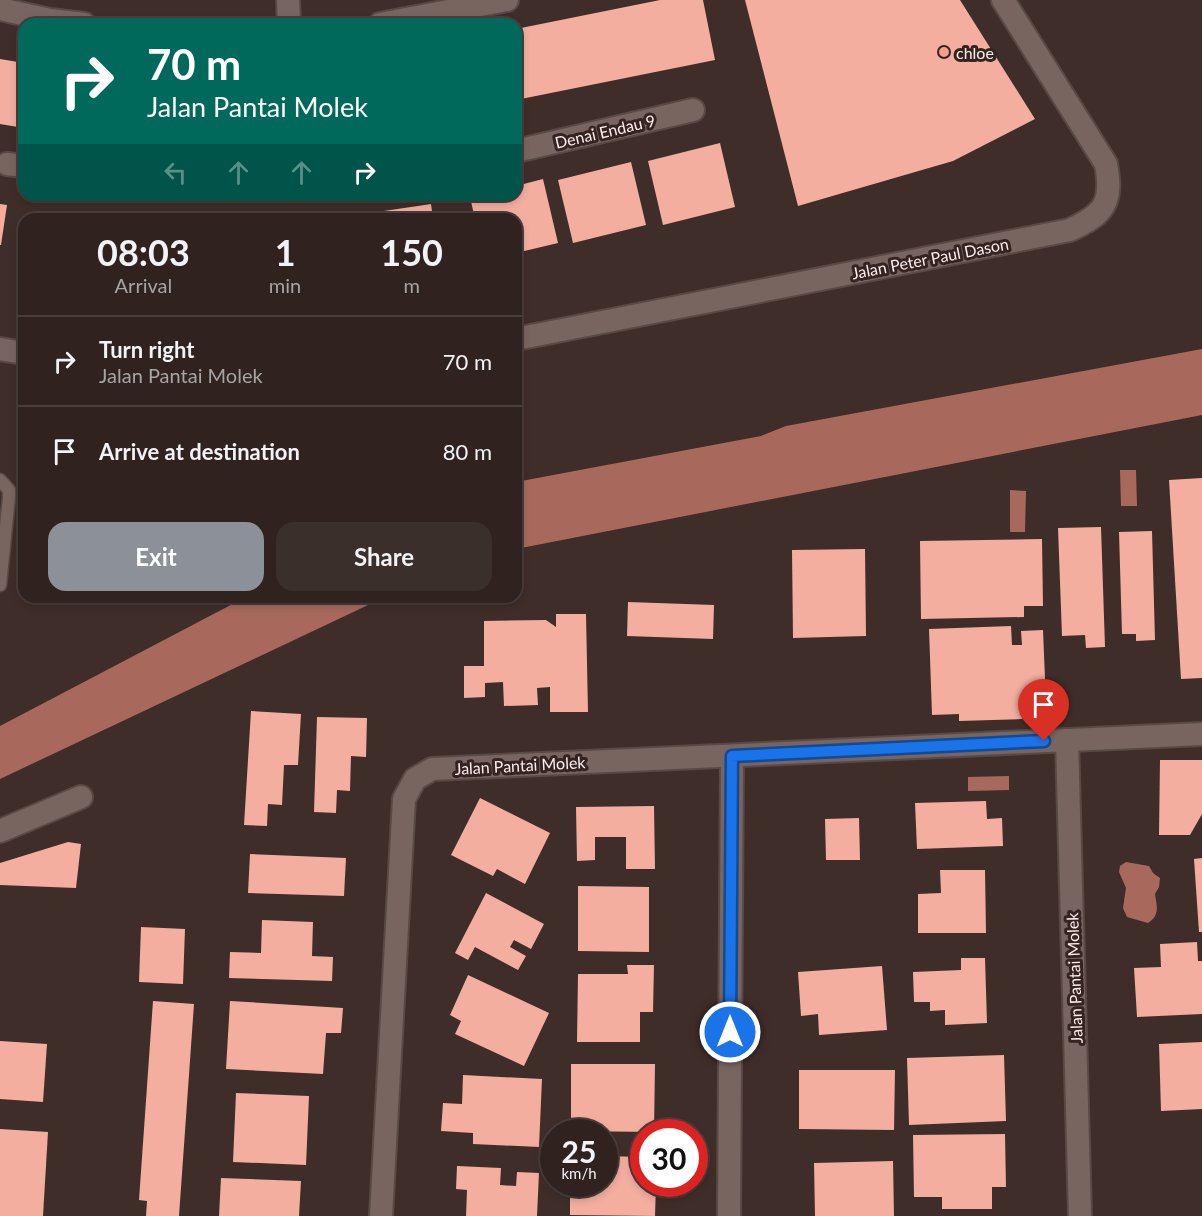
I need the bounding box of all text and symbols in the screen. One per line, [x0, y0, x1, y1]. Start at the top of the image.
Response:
text: 70 m [147, 39, 241, 89]
icon: right [48, 42, 126, 120]
place label: chloe [956, 43, 994, 62]
marker: chloe [937, 45, 951, 59]
text: Jalan Pantai Molek [147, 90, 368, 123]
street label: Denai Endau 9 [553, 110, 657, 152]
icon: left [159, 156, 192, 189]
icon: ahead [222, 156, 255, 189]
icon: ahead [285, 156, 318, 189]
icon: right [348, 156, 381, 189]
text: 08:03 [97, 230, 190, 274]
text: 1 [275, 230, 296, 274]
text: 150 [380, 230, 443, 274]
street label: Jalan Peter Paul Dason [850, 233, 1010, 283]
text: Arrival [115, 273, 172, 297]
text: min [269, 273, 301, 297]
text: m [403, 273, 420, 297]
text: Turn right [99, 336, 194, 363]
icon: right [48, 345, 81, 378]
text: 70 m [443, 348, 492, 375]
text: Jalan Pantai Molek [99, 363, 263, 387]
icon: arrive [48, 435, 81, 468]
text: Arrive at destination [99, 438, 300, 465]
text: 80 m [443, 438, 492, 465]
button: Exit [48, 522, 264, 591]
button: Share [276, 522, 492, 591]
pin [1018, 679, 1069, 741]
icon: arrive [1027, 688, 1060, 721]
street label: Jalan Pantai Molek [454, 752, 587, 778]
street label: Jalan Pantai Molek [1062, 911, 1086, 1044]
position arrow [698, 1000, 762, 1064]
speed limit sign: 30 [630, 1119, 708, 1197]
text: 25 [562, 1133, 596, 1169]
text: km/h [561, 1164, 597, 1182]

